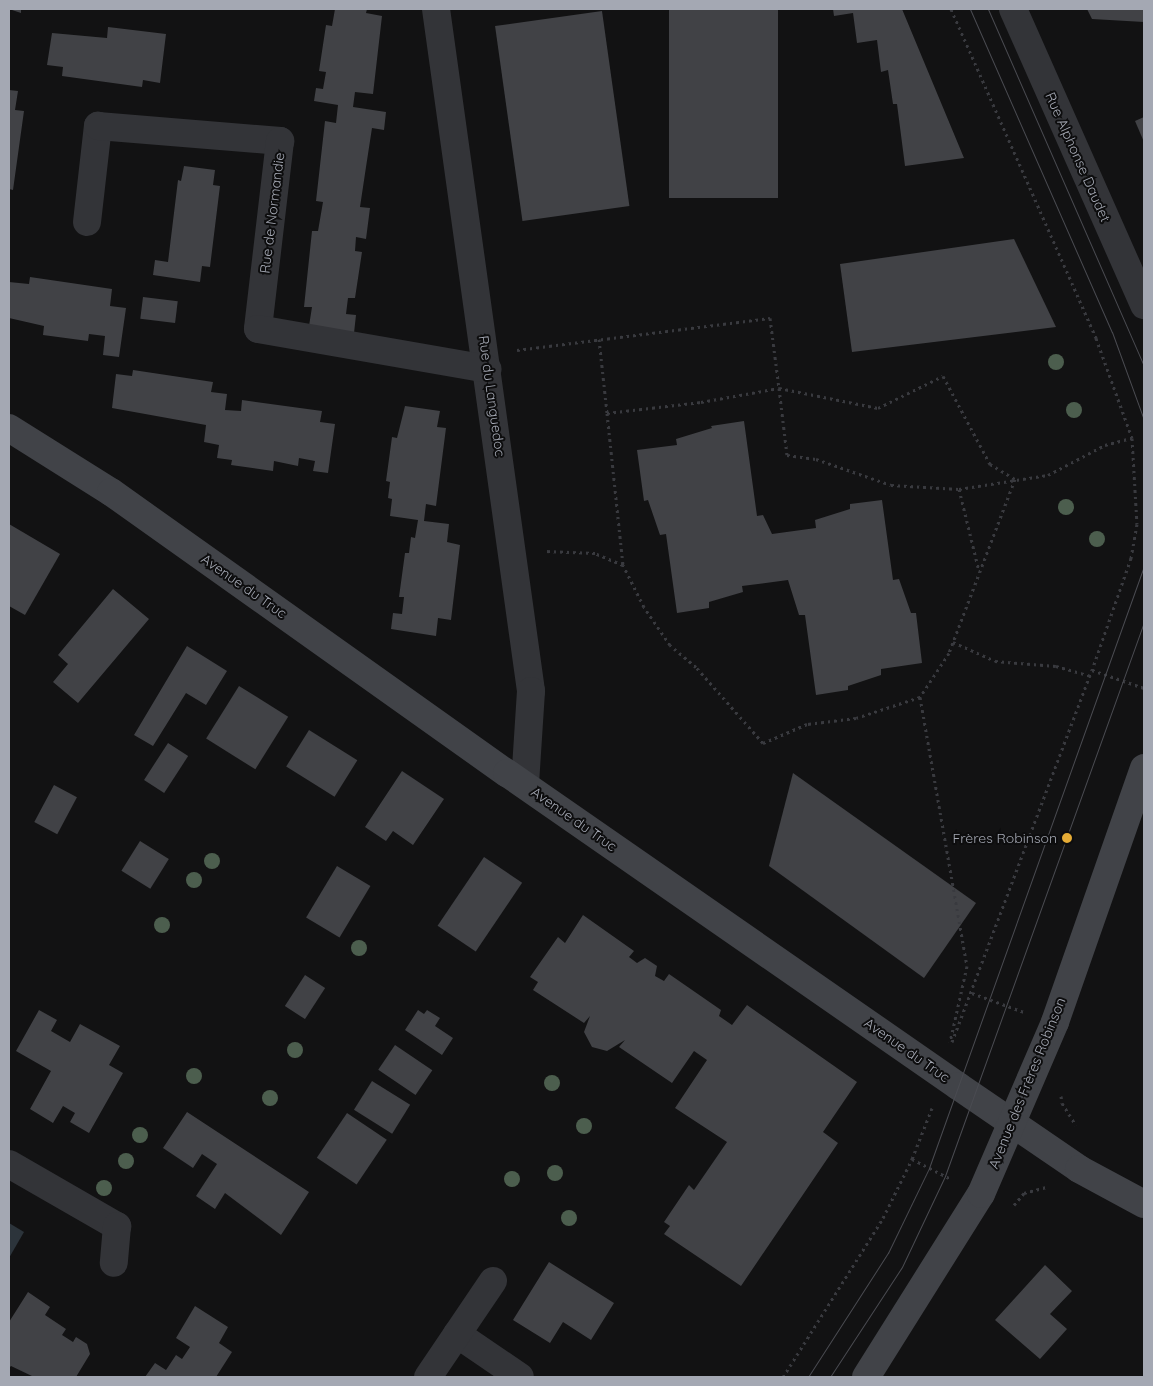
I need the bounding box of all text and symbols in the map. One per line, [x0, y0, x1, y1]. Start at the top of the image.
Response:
street label: Rue Alphonse Daudet [1042, 90, 1114, 224]
street label: Rue de Normandie [256, 151, 288, 275]
street label: Rue du Languedoc [475, 334, 509, 458]
street label: Avenue du Truc [198, 550, 290, 622]
street label: Avenue du Truc [528, 783, 620, 855]
place label: Frères Robinson [952, 830, 1057, 846]
marker: Frères Robinson [1061, 832, 1073, 844]
street label: Avenue des Frères Robinson [985, 995, 1069, 1171]
street label: Avenue du Truc [861, 1014, 953, 1086]

